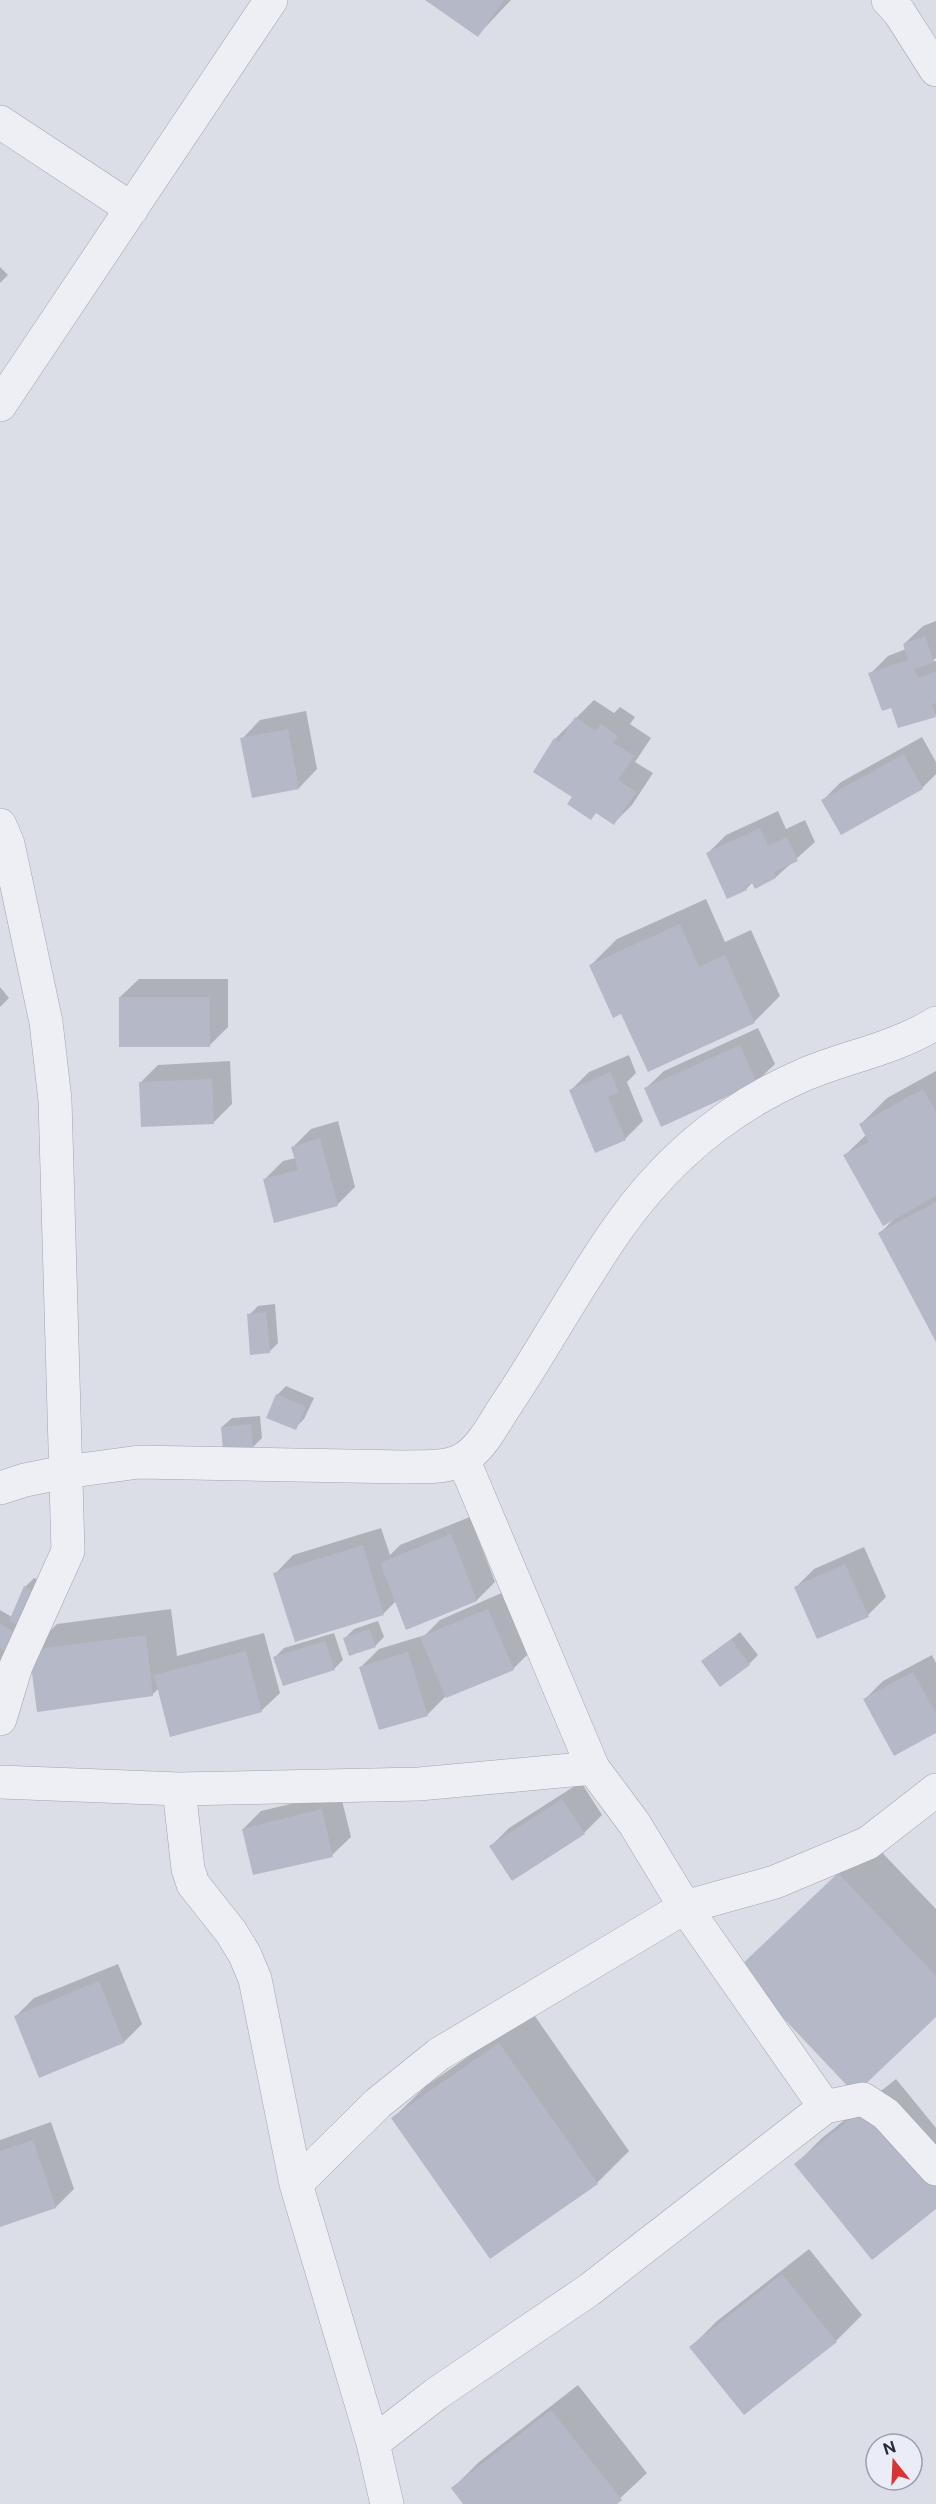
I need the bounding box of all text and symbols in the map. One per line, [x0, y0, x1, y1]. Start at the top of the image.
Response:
north arrow [864, 2432, 924, 2492]
text: N [881, 2437, 898, 2459]

